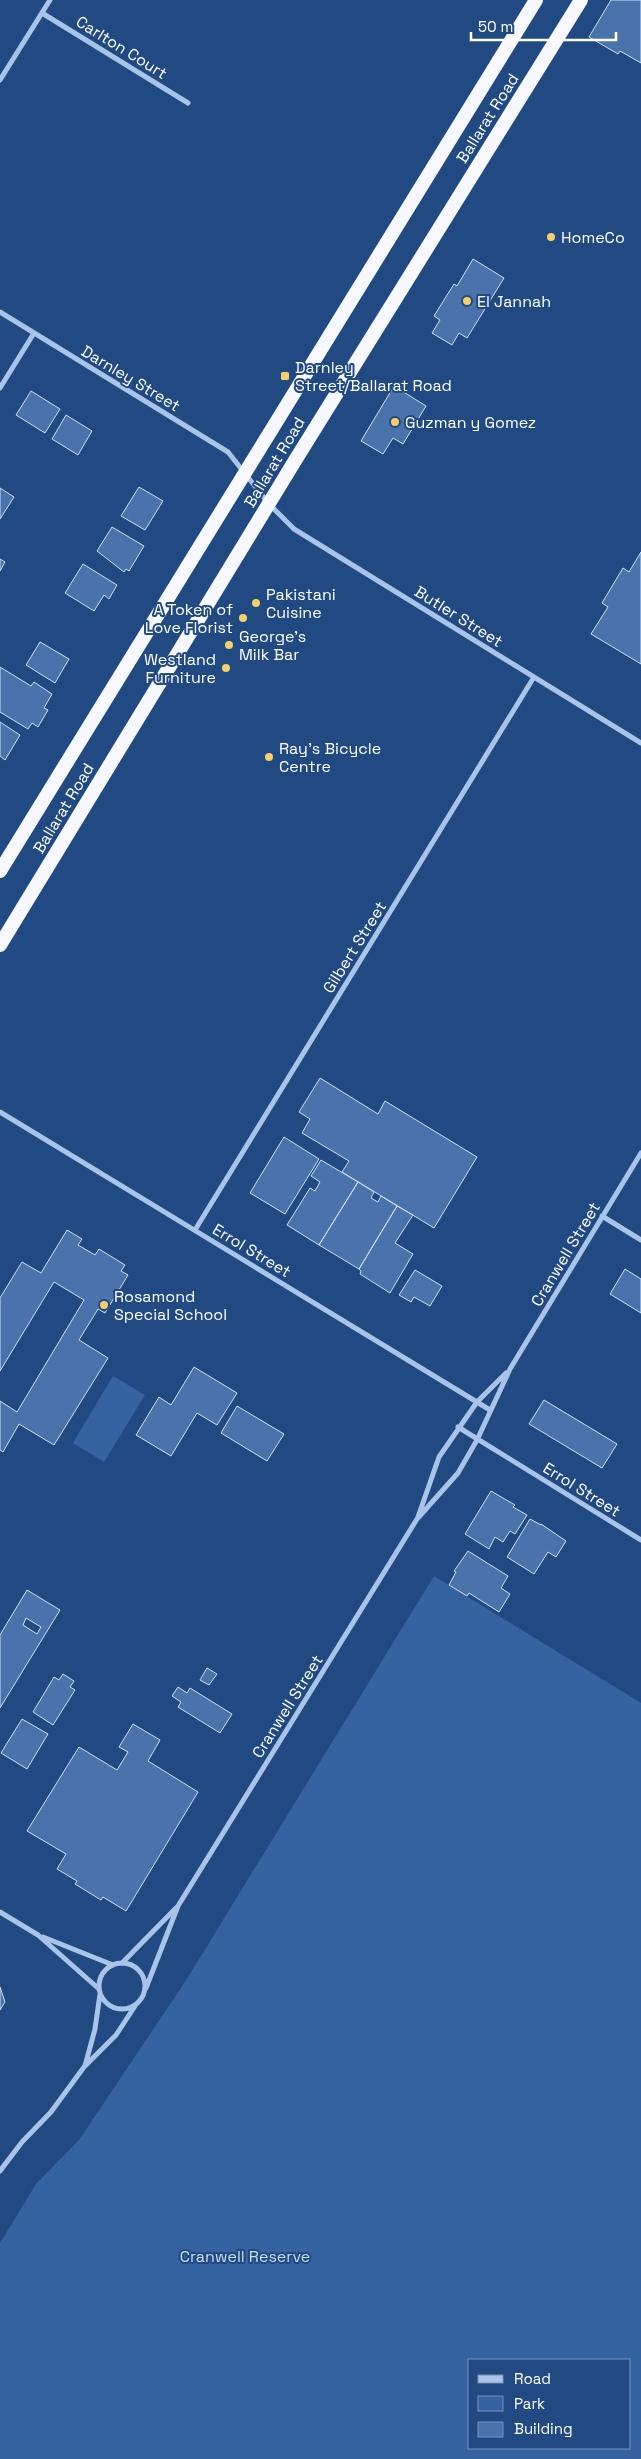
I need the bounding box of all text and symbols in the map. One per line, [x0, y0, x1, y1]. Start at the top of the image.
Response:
scale bar [471, 10, 616, 42]
street label: Carlton Court [72, 11, 171, 84]
text: 50 m [478, 17, 513, 36]
street label: Ballarat Road [451, 69, 523, 167]
place label: HomeCo [561, 227, 625, 248]
marker: HomeCo [545, 231, 557, 243]
place label: El Jannah [477, 291, 551, 312]
marker: El Jannah [461, 295, 473, 307]
street label: Darnley Street [77, 341, 184, 416]
place label: Darnley Street/Ballarat Road [295, 357, 452, 396]
marker: Darnley Street/Ballarat Road [279, 370, 291, 382]
place label: Guzman y Gomez [405, 412, 536, 433]
street label: Ballarat Road [239, 413, 310, 511]
marker: Guzman y Gomez [389, 416, 401, 428]
street label: Butler Street [411, 581, 507, 652]
place label: Pakistani Cuisine [266, 584, 336, 623]
marker: Pakistani Cuisine [250, 597, 262, 609]
place label: A Token of Love Florist [145, 599, 233, 638]
marker: A Token of Love Florist [237, 612, 249, 624]
place label: George's Milk Bar [239, 626, 306, 665]
marker: George's Milk Bar [223, 639, 235, 651]
place label: Westland Furniture [144, 649, 216, 688]
marker: Westland Furniture [220, 662, 232, 674]
place label: Ray's Bicycle Centre [279, 738, 381, 777]
marker: Ray's Bicycle Centre [263, 751, 275, 763]
street label: Ballarat Road [28, 759, 99, 857]
street label: Gilbert Street [318, 897, 391, 997]
street label: Cranwell Street [526, 1198, 605, 1310]
street label: Errol Street [209, 1219, 295, 1282]
place label: Rosamond Special School [114, 1286, 227, 1325]
marker: Rosamond Special School [98, 1299, 110, 1311]
street label: Errol Street [539, 1457, 624, 1522]
street label: Cranwell Street [247, 1651, 328, 1762]
park label: Cranwell Reserve [180, 2246, 310, 2267]
legend [468, 2359, 631, 2449]
text: Road [514, 2369, 551, 2388]
text: Park [514, 2394, 545, 2413]
text: Building [514, 2419, 573, 2438]

